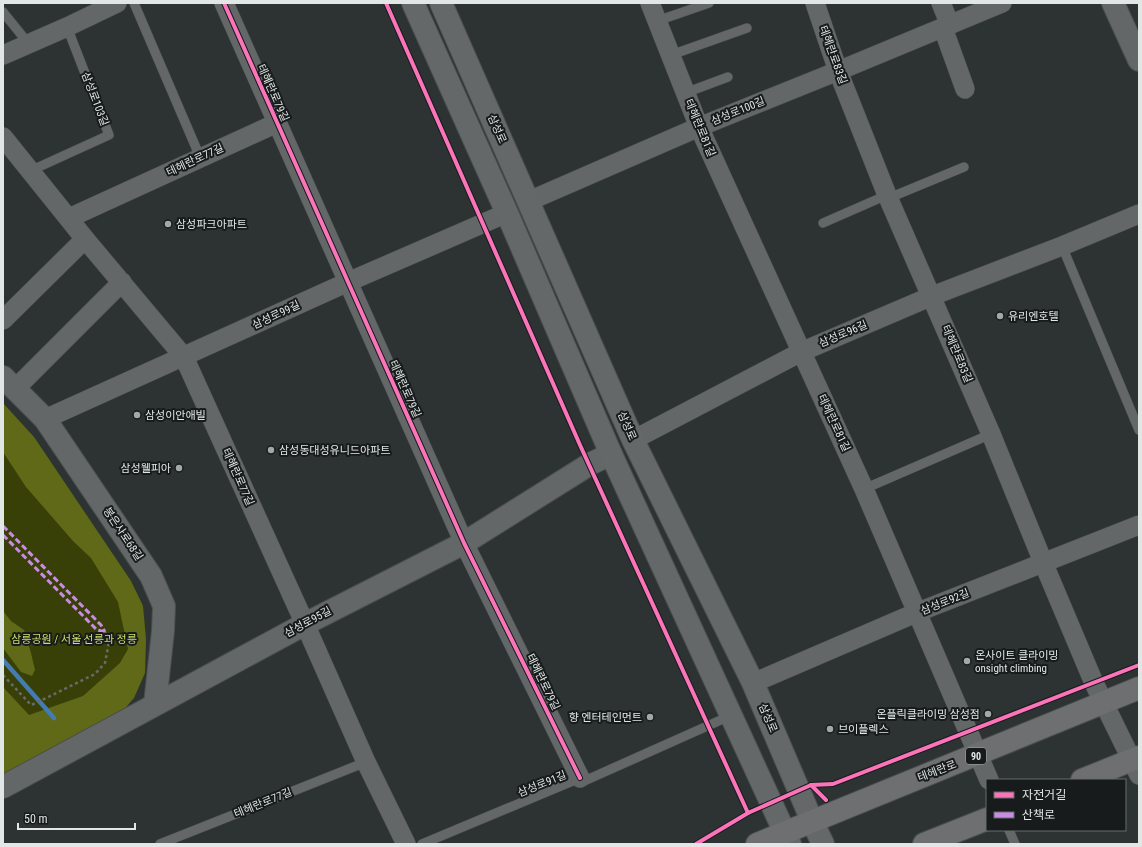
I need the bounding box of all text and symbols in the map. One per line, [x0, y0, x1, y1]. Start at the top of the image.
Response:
street label: 테헤란로83길 [816, 24, 850, 86]
street label: 테헤란로79길 [255, 62, 291, 124]
street label: 삼성로103길 [79, 70, 111, 128]
street label: 삼성로100길 [709, 94, 767, 128]
street label: 테헤란로81길 [682, 97, 718, 159]
street label: 삼성로 [485, 112, 509, 146]
street label: 테헤란로77길 [164, 141, 226, 179]
place label: 삼성파크아파트 [176, 218, 247, 231]
marker: 삼성파크아파트 [163, 219, 173, 229]
street label: 삼성로99길 [250, 298, 302, 332]
place label: 유리엔호텔 [1008, 310, 1059, 323]
marker: 유리엔호텔 [995, 311, 1005, 321]
street label: 삼성로96길 [817, 318, 869, 350]
street label: 테헤란로83길 [939, 323, 975, 385]
street label: 테헤란로79길 [387, 358, 423, 420]
street label: 테헤란로81길 [815, 392, 853, 454]
place label: 삼성이안애빌 [145, 409, 206, 422]
street label: 삼성로 [615, 409, 639, 443]
marker: 삼성이안애빌 [132, 410, 142, 420]
place label: 삼성동대성유니드아파트 [279, 444, 390, 457]
marker: 삼성동대성유니드아파트 [266, 445, 276, 455]
street label: 테헤란로77길 [220, 446, 256, 508]
place label: 삼성웰피아 [120, 462, 171, 475]
marker: 삼성웰피아 [174, 463, 184, 473]
street label: 봉은사로68길 [100, 505, 146, 563]
street label: 삼성로92길 [919, 586, 971, 618]
street label: 삼성로95길 [282, 604, 334, 640]
park label: 삼릉공원 / 서울 선릉과 정릉 [11, 633, 137, 646]
place label: 온사이트 클라이밍 onsight climbing [975, 649, 1058, 675]
street label: 테헤란로79길 [524, 652, 562, 712]
marker: 온사이트 클라이밍 onsight climbing [962, 656, 972, 666]
street label: 삼성로 [756, 701, 780, 735]
place label: 온플릭클라이밍 삼성점 [876, 708, 980, 721]
marker: 온플릭클라이밍 삼성점 [983, 709, 993, 719]
place label: 향 엔터테인먼트 [569, 711, 642, 724]
marker: 향 엔터테인먼트 [645, 712, 655, 722]
place label: 브이플렉스 [838, 723, 889, 736]
marker: 브이플렉스 [825, 724, 835, 734]
road number: 90 [966, 748, 986, 764]
street label: 테헤란로 [916, 758, 958, 784]
street label: 삼성로91길 [516, 768, 568, 800]
legend [986, 779, 1126, 831]
street label: 테헤란로77길 [232, 785, 294, 821]
text: 자전거길 [1022, 788, 1066, 802]
scale bar [18, 805, 135, 831]
text: 산책로 [1022, 808, 1055, 822]
text: 50 m [24, 812, 48, 826]

